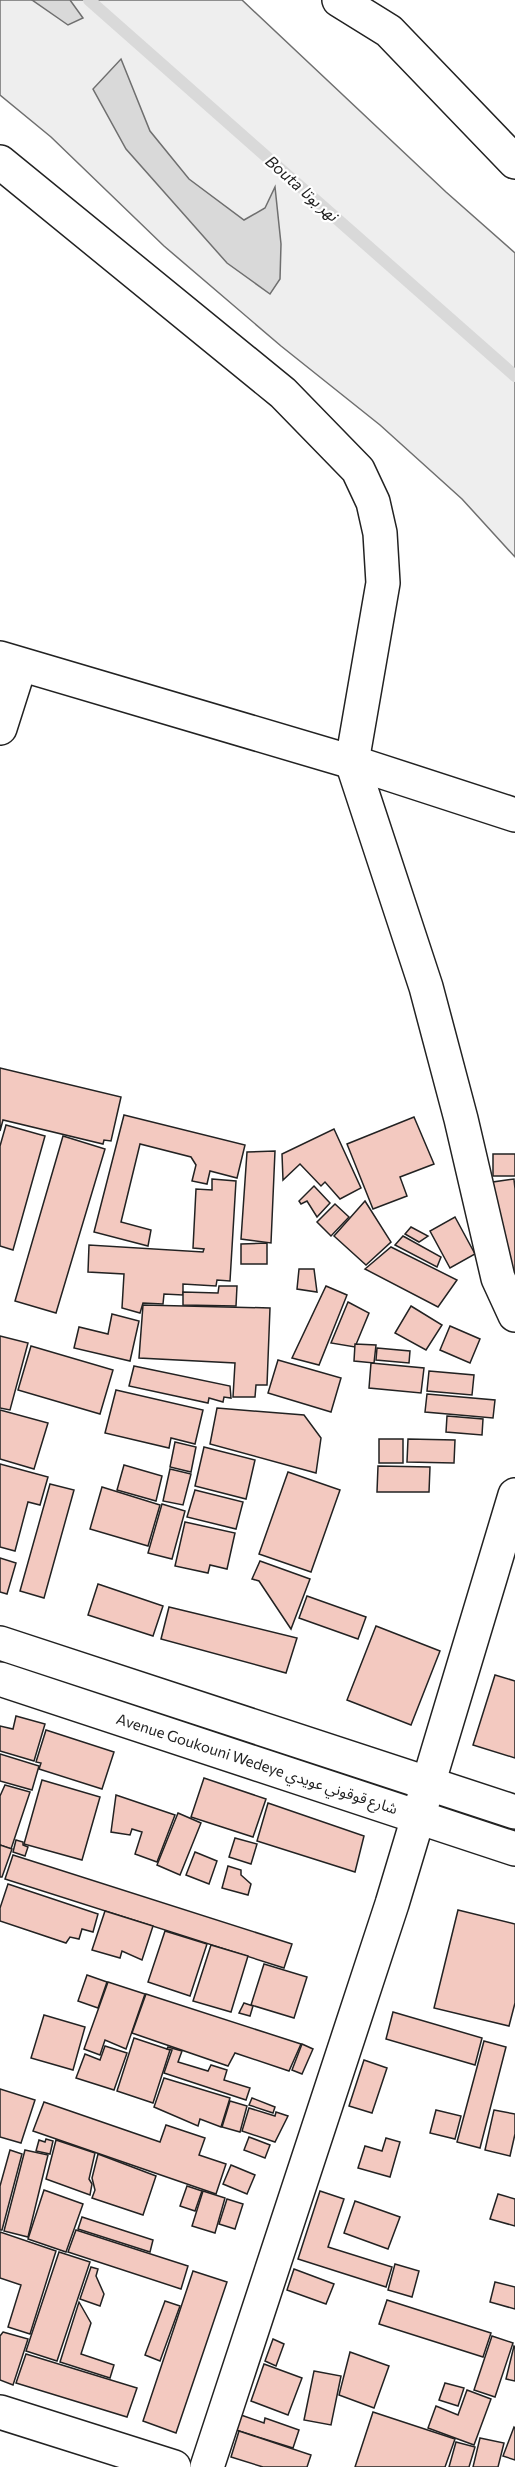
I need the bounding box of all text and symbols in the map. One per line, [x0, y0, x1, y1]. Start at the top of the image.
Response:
water label: Bouta نهر بوتا [261, 151, 344, 226]
street label: Avenue Goukouni Wedeye شارع قوقوني عويدي [113, 1709, 400, 1821]

